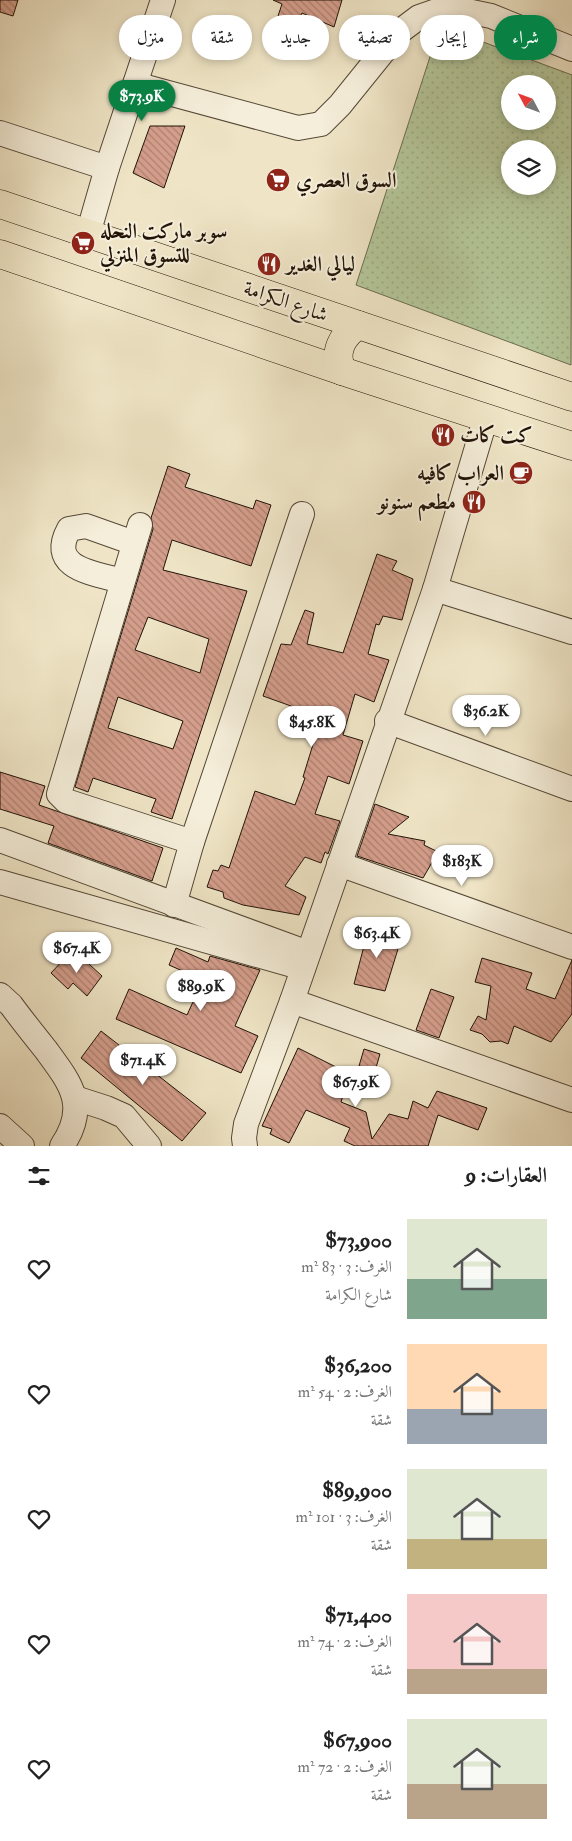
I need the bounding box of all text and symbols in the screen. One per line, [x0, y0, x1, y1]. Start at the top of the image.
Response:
chip: منزل [119, 15, 182, 60]
chip: شقة [192, 15, 252, 60]
chip: جديد [262, 15, 329, 60]
chip: تصفية [339, 15, 410, 60]
chip: إيجار [420, 15, 484, 60]
chip: شراء [494, 15, 557, 60]
north arrow [501, 75, 556, 130]
map controls [501, 75, 556, 195]
pin: $73.9K [101, 80, 183, 122]
text: $73.9K [119, 86, 165, 106]
button: layers [501, 140, 556, 195]
supermarket icon: السوق العصري [265, 167, 291, 193]
place label: السوق العصري [296, 167, 397, 197]
place label: سوبر ماركت النحله للتسوق المنزلي [99, 218, 228, 273]
supermarket icon: سوبر ماركت النحله للتسوق المنزلي [70, 230, 96, 256]
restaurant icon: ليالي الغدير [256, 251, 282, 277]
place label: ليالي الغدير [284, 251, 355, 282]
street label: شارع الكرامة [239, 274, 332, 332]
restaurant icon: كت كات [430, 422, 456, 448]
place label: كت كات [460, 422, 533, 449]
place label: العراب كافيه [417, 460, 504, 487]
cafe icon: العراب كافيه [508, 460, 534, 486]
place label: مطعم سنونو [376, 489, 456, 521]
restaurant icon: مطعم سنونو [461, 489, 487, 515]
pin: $36.2K [445, 694, 527, 737]
text: $36.2K [463, 701, 509, 721]
pin: $45.8K [271, 706, 353, 748]
text: $45.8K [289, 712, 335, 732]
pin: $183K [427, 844, 497, 887]
text: $183K [442, 851, 482, 871]
pin: $63.4K [336, 916, 418, 959]
text: $63.4K [354, 923, 400, 943]
pin: $67.4K [36, 932, 118, 974]
text: $67.4K [53, 938, 101, 958]
pin: $89.9K [160, 970, 242, 1012]
text: $89.9K [177, 976, 225, 996]
pin: $71.4K [102, 1044, 184, 1086]
text: $71.4K [120, 1050, 166, 1070]
pin: $67.9K [315, 1066, 397, 1108]
text: $67.9K [333, 1072, 379, 1092]
icon: filters [25, 1162, 53, 1190]
text: العقارات: 9 [466, 1162, 547, 1189]
text: $73,900 [325, 1227, 392, 1254]
icon: home [447, 1239, 507, 1299]
icon: heart [25, 1255, 53, 1283]
text: الغرف: 3 · 83 m² [301, 1257, 392, 1277]
text: شارع الكرامة [325, 1285, 392, 1305]
text: $36,200 [324, 1352, 392, 1379]
icon: home [447, 1364, 507, 1424]
icon: heart [25, 1380, 53, 1408]
text: الغرف: 2 · 54 m² [298, 1382, 392, 1402]
text: شقة [371, 1410, 392, 1430]
text: $89,900 [322, 1477, 392, 1504]
icon: home [447, 1489, 507, 1549]
icon: heart [25, 1505, 53, 1533]
text: الغرف: 3 · 101 m² [296, 1507, 392, 1527]
text: شقة [371, 1535, 392, 1555]
text: $71,400 [325, 1602, 392, 1629]
icon: home [447, 1614, 507, 1674]
icon: heart [25, 1630, 53, 1658]
text: الغرف: 2 · 74 m² [297, 1632, 392, 1652]
text: شقة [371, 1660, 392, 1680]
text: $67,900 [323, 1727, 392, 1754]
icon: home [447, 1739, 507, 1799]
icon: heart [25, 1755, 53, 1783]
text: الغرف: 2 · 72 m² [298, 1757, 392, 1777]
text: شقة [371, 1785, 392, 1805]

